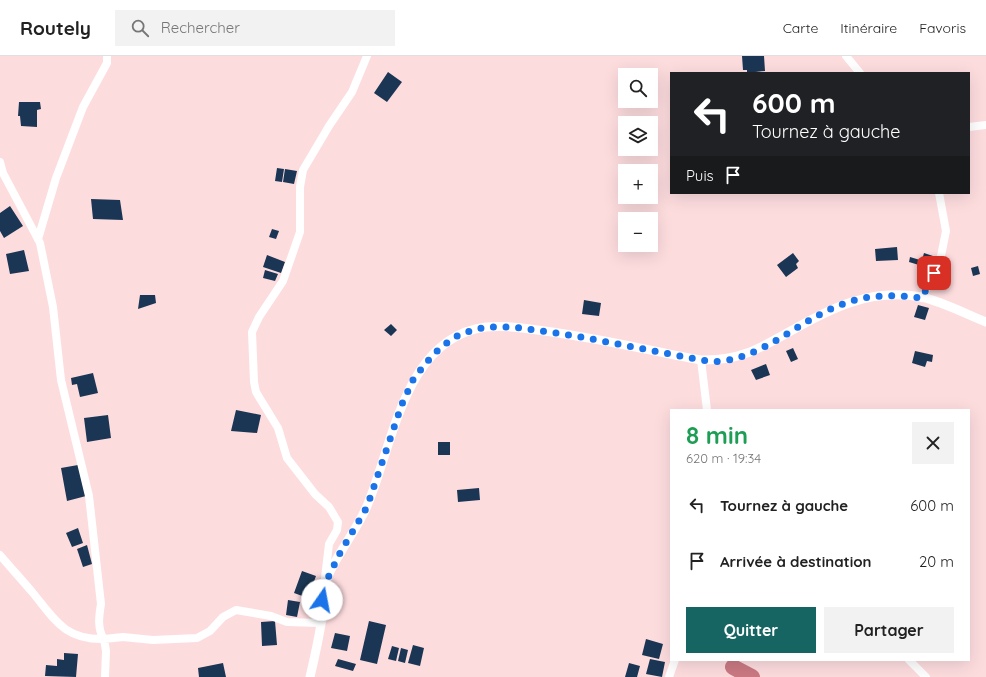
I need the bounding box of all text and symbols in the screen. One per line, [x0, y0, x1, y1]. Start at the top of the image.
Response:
search box [115, 10, 395, 46]
text: Routely [20, 16, 91, 40]
icon: search [129, 17, 151, 39]
text: Rechercher [161, 18, 240, 37]
text: Carte [783, 19, 818, 37]
text: Itinéraire [840, 19, 897, 37]
text: Favoris [919, 19, 966, 37]
map controls [618, 68, 658, 252]
button: search [618, 68, 658, 108]
text: 600 m [752, 85, 836, 120]
icon: left [686, 88, 738, 140]
button: layers [618, 116, 658, 156]
text: Tournez à gauche [752, 120, 901, 143]
button: + [618, 164, 658, 204]
icon: arrive [722, 164, 744, 186]
text: Puis [686, 166, 714, 185]
button: − [618, 212, 658, 252]
pin [917, 256, 951, 290]
icon: arrive [923, 262, 945, 284]
text: 8 min [686, 420, 748, 450]
button: close [912, 422, 954, 464]
text: 620 m · 19:34 [686, 450, 761, 466]
icon: left [686, 494, 708, 516]
text: Tournez à gauche [720, 496, 848, 515]
text: 600 m [910, 496, 954, 515]
icon: arrive [686, 550, 708, 572]
text: Arrivée à destination [720, 552, 872, 571]
text: 20 m [919, 552, 954, 571]
position arrow [301, 579, 343, 621]
button: Quitter [686, 607, 816, 653]
button: Partager [824, 607, 954, 653]

